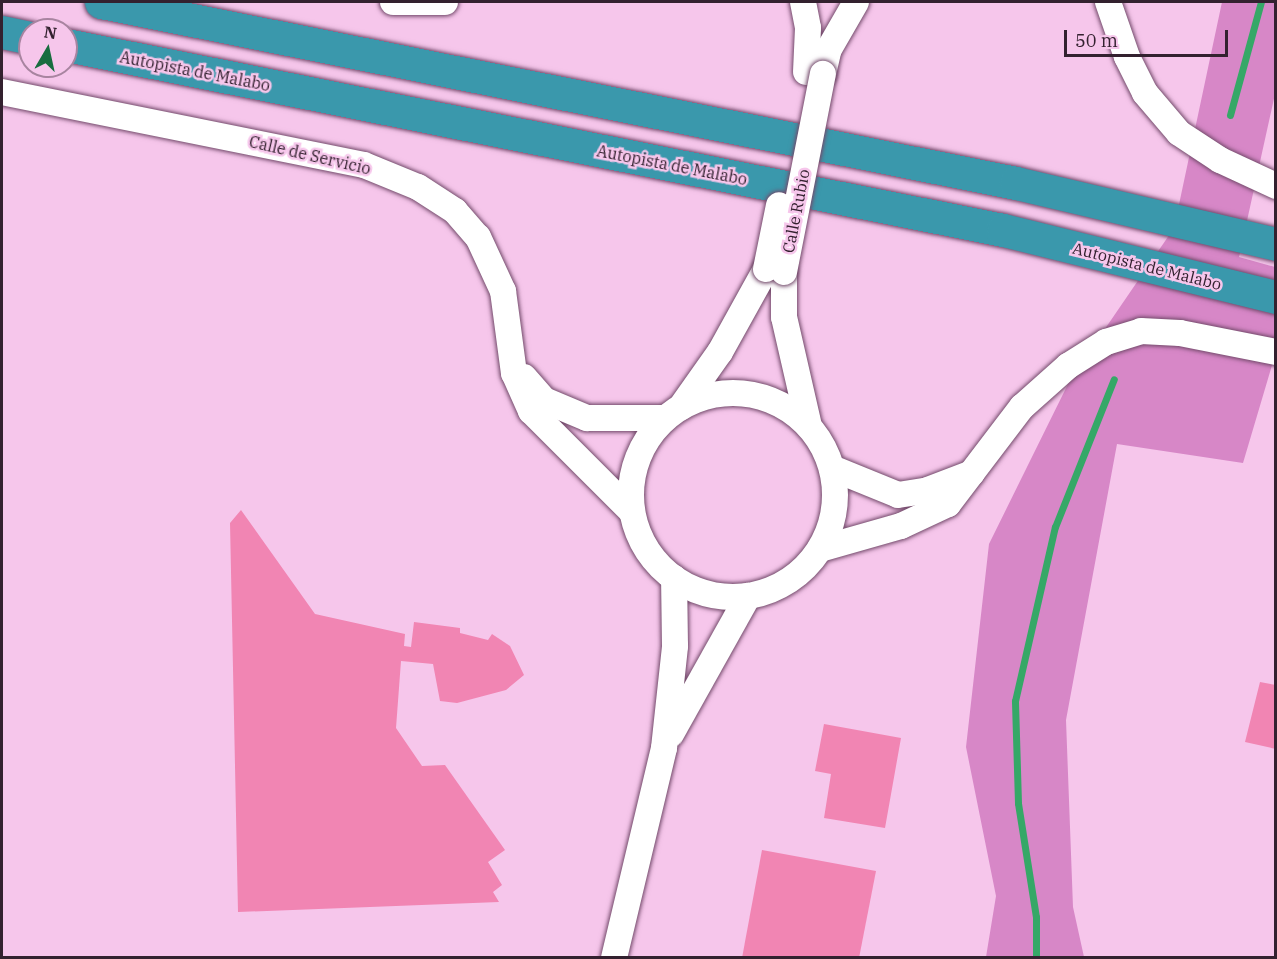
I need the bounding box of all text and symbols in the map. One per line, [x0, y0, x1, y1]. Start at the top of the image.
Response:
north arrow [18, 18, 78, 78]
scale bar [1067, 18, 1230, 56]
text: N [43, 21, 58, 43]
text: 50 m [1075, 29, 1118, 52]
street label: Autopista de Malabo [118, 47, 272, 95]
street label: Calle de Servicio [247, 132, 373, 178]
street label: Autopista de Malabo [595, 141, 749, 189]
street label: Calle Rubio [778, 167, 814, 255]
street label: Autopista de Malabo [1071, 238, 1223, 294]

